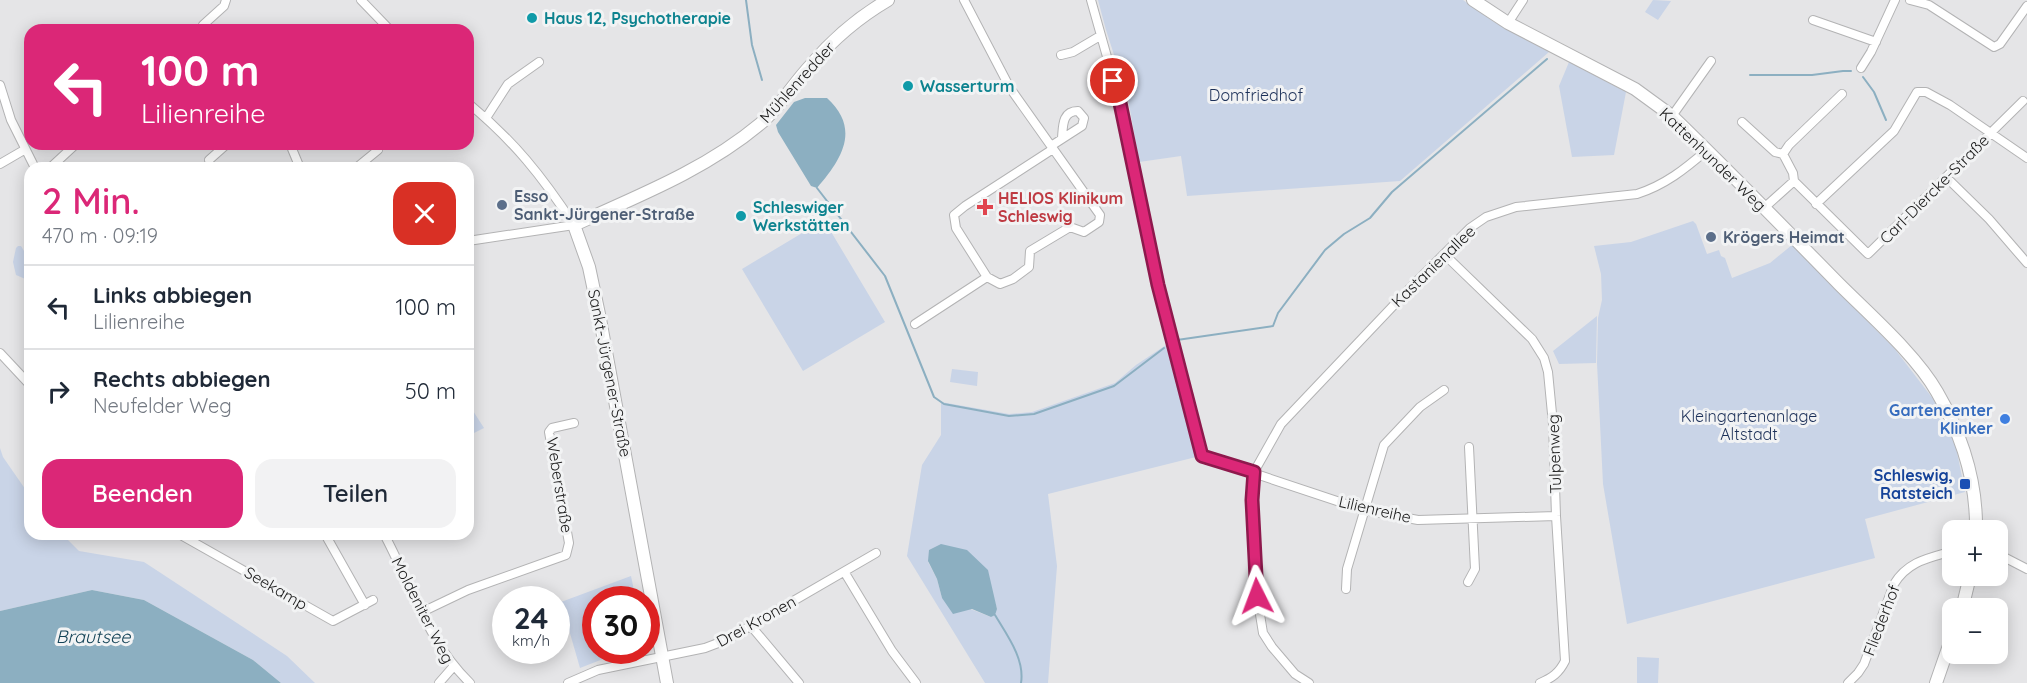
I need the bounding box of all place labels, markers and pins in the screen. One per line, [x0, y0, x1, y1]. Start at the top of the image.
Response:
place label: Haus 12, Psychotherapie [544, 8, 731, 28]
marker: Haus 12, Psychotherapie [525, 11, 539, 25]
pin [1087, 55, 1138, 106]
place label: Wasserturm [920, 76, 1014, 96]
marker: Wasserturm [901, 79, 915, 93]
place label: Esso Sankt-Jürgener-Straße [514, 186, 695, 224]
place label: HELIOS Klinikum Schleswig [998, 188, 1123, 226]
place label: Schleswiger Werkstätten [753, 197, 850, 235]
marker: Esso Sankt-Jürgener-Straße [495, 198, 509, 212]
marker: HELIOS Klinikum Schleswig [976, 198, 994, 216]
marker: Schleswiger Werkstätten [734, 209, 748, 223]
place label: Krögers Heimat [1723, 227, 1845, 247]
marker: Krögers Heimat [1704, 230, 1718, 244]
place label: Gartencenter Klinker [1889, 400, 1993, 438]
marker: Gartencenter Klinker [1998, 412, 2012, 426]
place label: Schleswig, Ratsteich [1874, 465, 1953, 503]
marker: Schleswig, Ratsteich [1958, 477, 1972, 491]

